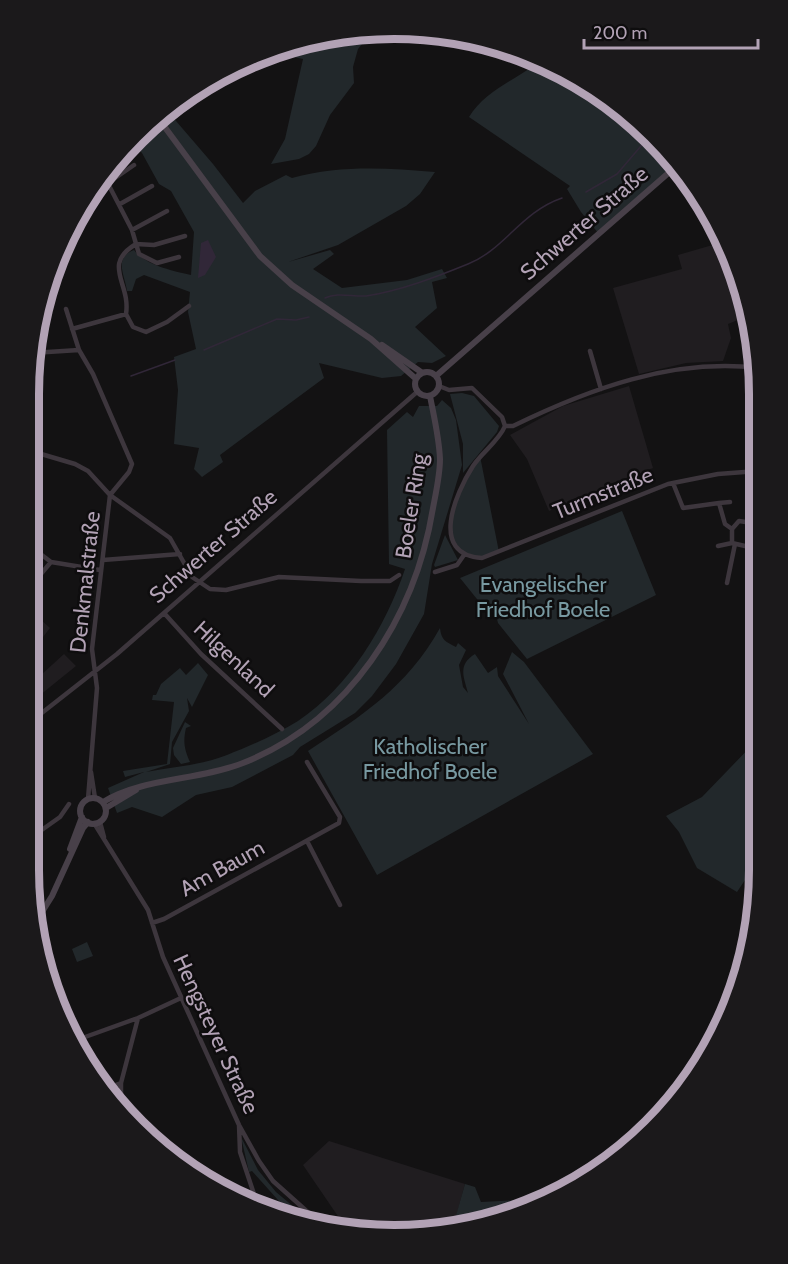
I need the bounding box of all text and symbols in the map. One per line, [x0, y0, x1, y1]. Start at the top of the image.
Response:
scale bar [584, 12, 758, 50]
text: 200 m [593, 22, 647, 44]
street label: Schwerter Straße [515, 160, 653, 286]
street label: Boeler Ring [389, 451, 433, 560]
street label: Turmstraße [549, 461, 657, 525]
street label: Schwerter Straße [144, 483, 282, 609]
street label: Denkmalstraße [64, 510, 106, 654]
park label: Evangelischer Friedhof Boele [476, 571, 610, 623]
street label: Hilgenland [188, 615, 280, 703]
park label: Katholischer Friedhof Boele [363, 733, 497, 785]
street label: Am Baum [175, 834, 269, 902]
street label: Hengsteyer Straße [167, 950, 265, 1118]

